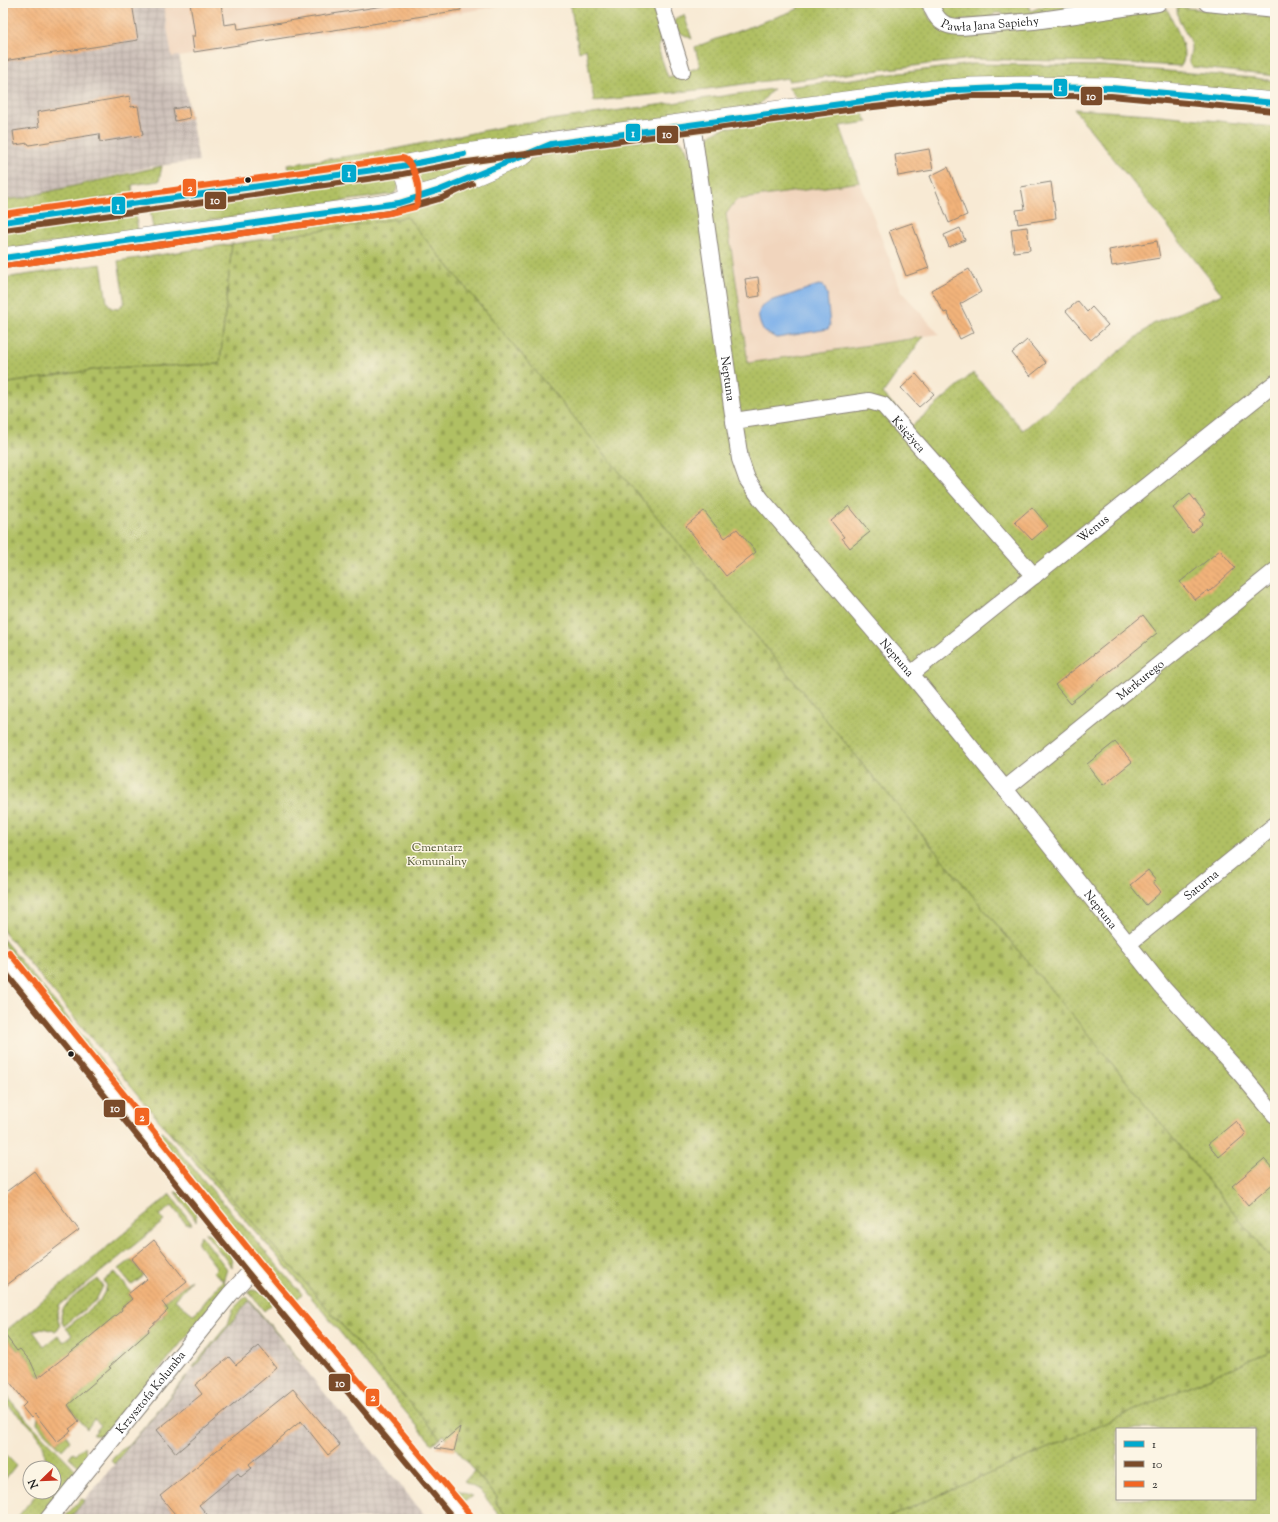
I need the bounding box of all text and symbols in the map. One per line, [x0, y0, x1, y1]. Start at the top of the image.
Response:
street label: Pawła Jana Sapiehy [938, 12, 1040, 37]
line badge: 1 [1053, 78, 1068, 97]
text: 1 [1057, 80, 1062, 96]
line badge: 10 [1080, 86, 1103, 106]
text: 10 [1085, 89, 1096, 105]
line badge: 1 [625, 123, 641, 142]
line badge: 10 [656, 125, 679, 144]
text: 1 [630, 126, 635, 142]
text: 10 [661, 127, 672, 143]
line badge: 1 [341, 164, 357, 183]
text: 1 [346, 166, 351, 182]
unlabelled marker [243, 175, 253, 185]
line badge: 2 [182, 178, 197, 197]
text: 2 [187, 181, 193, 197]
line badge: 10 [204, 191, 227, 210]
text: 10 [209, 193, 220, 209]
line badge: 1 [111, 196, 126, 215]
text: 1 [115, 199, 120, 215]
street label: Neptuna [715, 355, 739, 403]
street label: Księżyca [887, 413, 930, 458]
street label: Wenus [1074, 511, 1114, 548]
street label: Neptuna [875, 635, 918, 682]
street label: Merkurego [1113, 655, 1169, 705]
park label: Cmentarz Komunalny [407, 839, 467, 871]
street label: Saturna [1180, 866, 1224, 905]
street label: Neptuna [1079, 887, 1121, 934]
unlabelled marker [66, 1049, 76, 1059]
line badge: 10 [103, 1099, 126, 1118]
text: 10 [109, 1101, 120, 1117]
line badge: 2 [134, 1107, 150, 1126]
text: 2 [139, 1110, 145, 1126]
street label: Krzysztofa Kolumba [112, 1347, 191, 1438]
line badge: 10 [328, 1373, 351, 1392]
text: 10 [334, 1376, 345, 1392]
line badge: 2 [365, 1388, 380, 1407]
text: 2 [370, 1390, 376, 1406]
legend [1116, 1428, 1256, 1500]
text: 1 [1152, 1436, 1156, 1454]
text: 10 [1152, 1456, 1162, 1474]
north arrow [22, 1460, 62, 1500]
text: N [25, 1476, 43, 1492]
text: 2 [1152, 1476, 1158, 1494]

